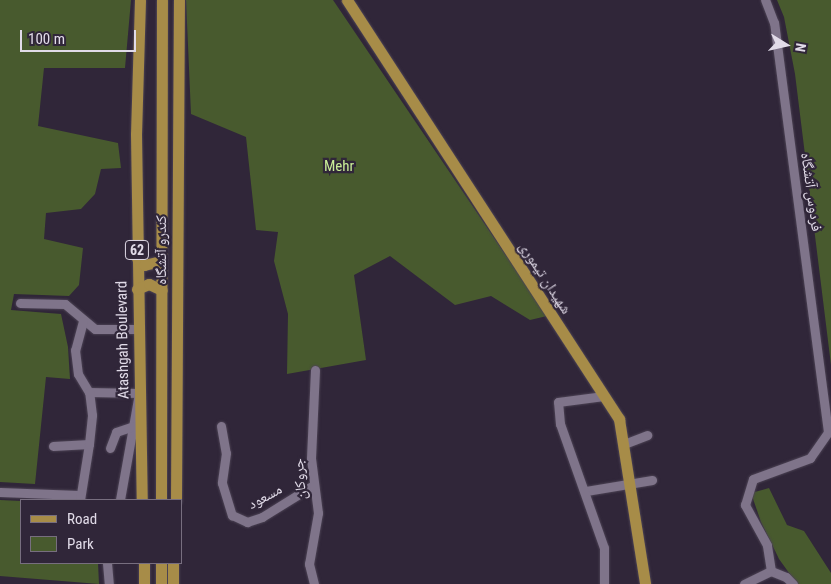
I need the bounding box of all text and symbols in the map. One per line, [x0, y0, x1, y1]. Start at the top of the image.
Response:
scale bar [22, 20, 139, 52]
north arrow [761, 20, 811, 70]
text: 100 m [28, 30, 65, 48]
text: N [792, 42, 809, 53]
street label: فردوس آتشگاه [797, 151, 825, 233]
park label: Mehr [324, 158, 354, 176]
street label: کندرو آتشگاه [153, 215, 171, 285]
road number: 62 [124, 238, 150, 262]
street label: شهیدان تیموری [515, 238, 575, 318]
street label: Atashgah Boulevard [113, 281, 133, 399]
street label: جروکان [289, 458, 311, 500]
street label: مسعود [245, 480, 285, 514]
legend [20, 499, 182, 564]
text: Road [67, 510, 97, 528]
text: Park [67, 535, 94, 553]

